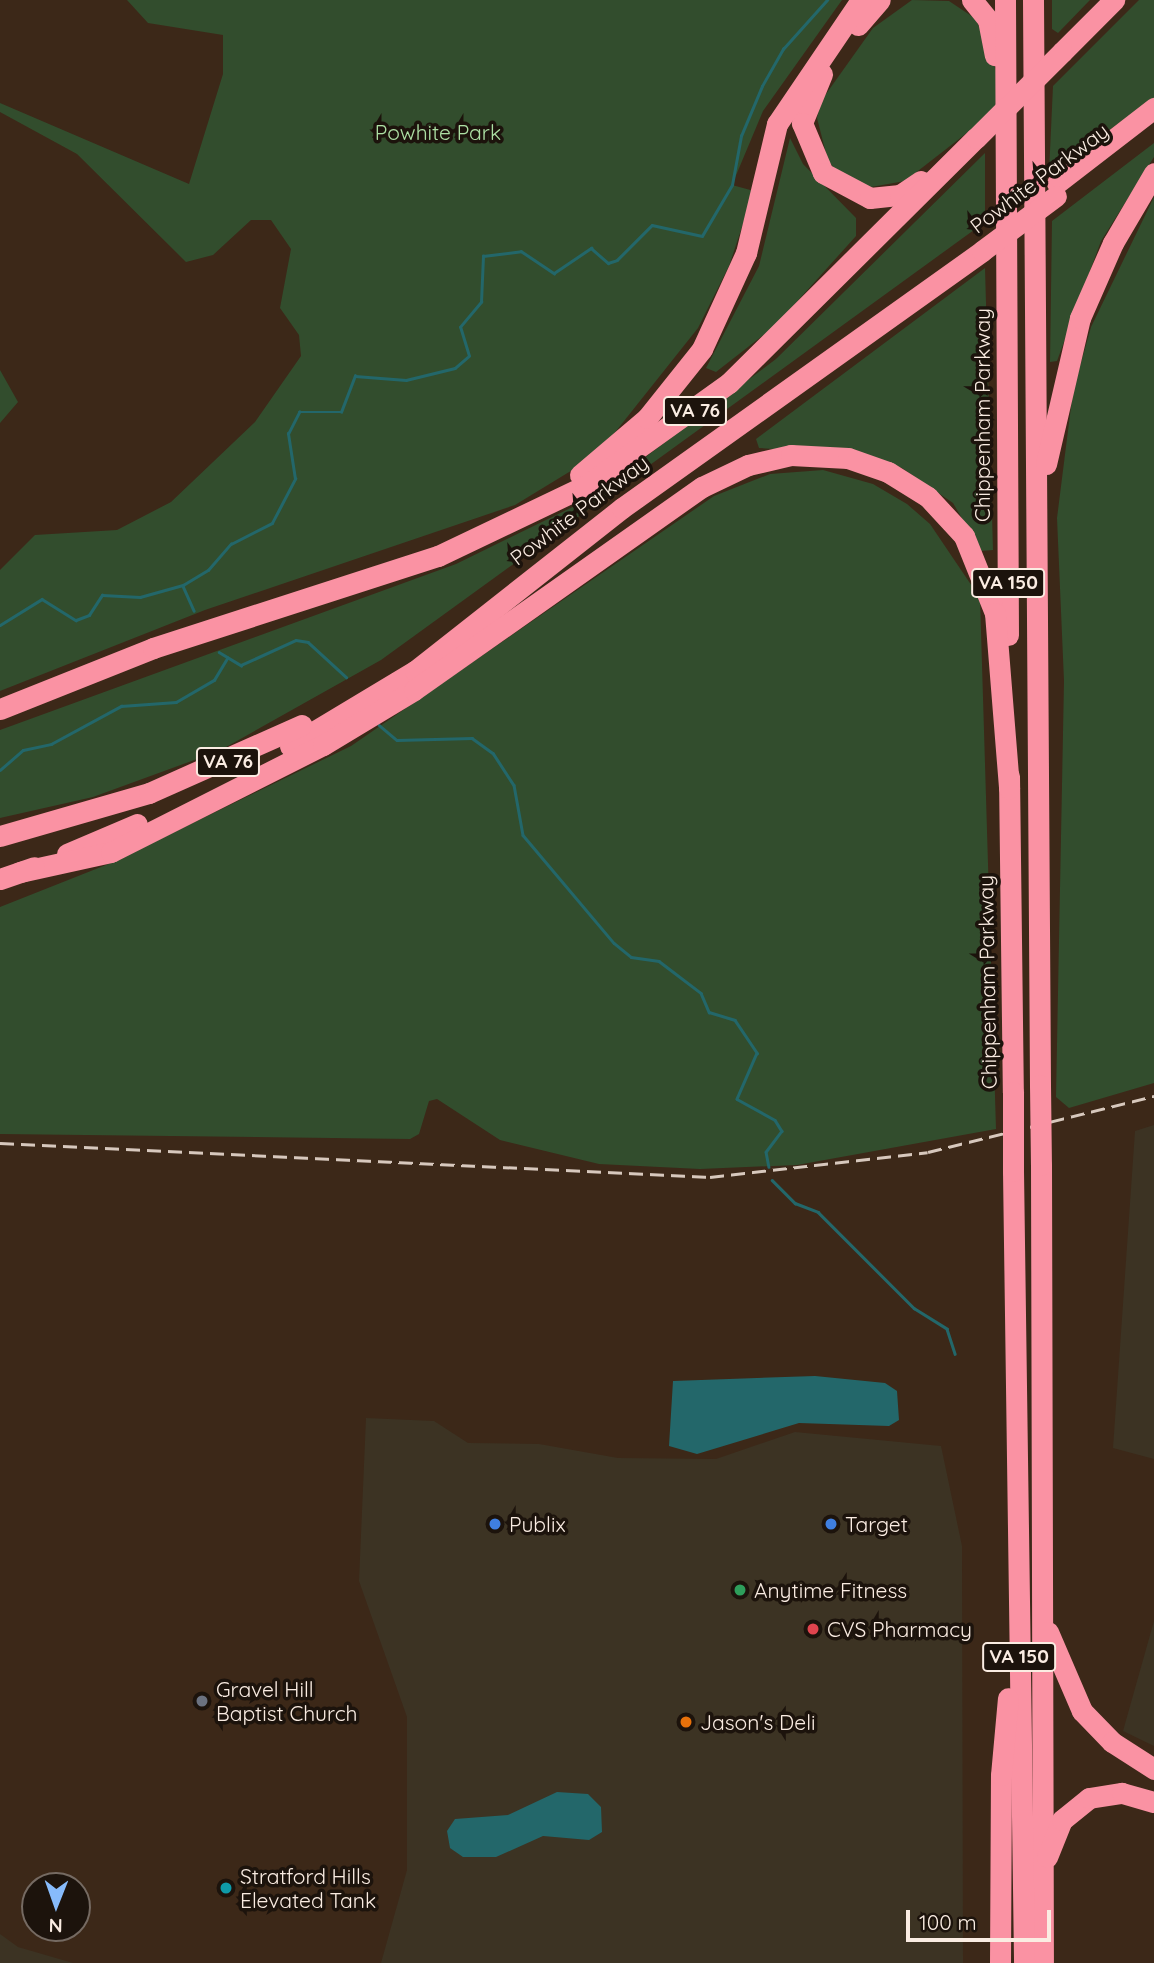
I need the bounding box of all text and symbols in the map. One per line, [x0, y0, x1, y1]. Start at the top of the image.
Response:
street label: Powhite Parkway [965, 118, 1113, 238]
park label: Powhite Park [375, 119, 501, 145]
street label: Chippenham Parkway [969, 308, 995, 522]
road number: VA 76 [662, 396, 728, 426]
street label: Powhite Parkway [505, 450, 653, 570]
road number: VA 150 [970, 568, 1046, 598]
road number: VA 76 [195, 747, 261, 778]
street label: Chippenham Parkway [973, 875, 1001, 1089]
place label: Publix [509, 1511, 566, 1537]
place label: Target [845, 1511, 908, 1537]
marker: Publix [487, 1516, 503, 1532]
marker: Target [823, 1516, 839, 1532]
place label: Anytime Fitness [754, 1577, 907, 1603]
marker: Anytime Fitness [732, 1582, 748, 1598]
place label: CVS Pharmacy [827, 1616, 972, 1642]
marker: CVS Pharmacy [805, 1621, 821, 1637]
road number: VA 150 [981, 1642, 1058, 1672]
place label: Gravel Hill Baptist Church [216, 1676, 357, 1726]
marker: Gravel Hill Baptist Church [194, 1693, 210, 1709]
place label: Jason's Deli [700, 1709, 815, 1735]
marker: Jason's Deli [678, 1714, 694, 1730]
place label: Stratford Hills Elevated Tank [240, 1863, 376, 1913]
north arrow [21, 1872, 91, 1942]
marker: Stratford Hills Elevated Tank [218, 1880, 234, 1896]
scale bar [909, 1896, 1054, 1940]
text: 100 m [919, 1909, 977, 1935]
text: N [48, 1914, 63, 1938]

